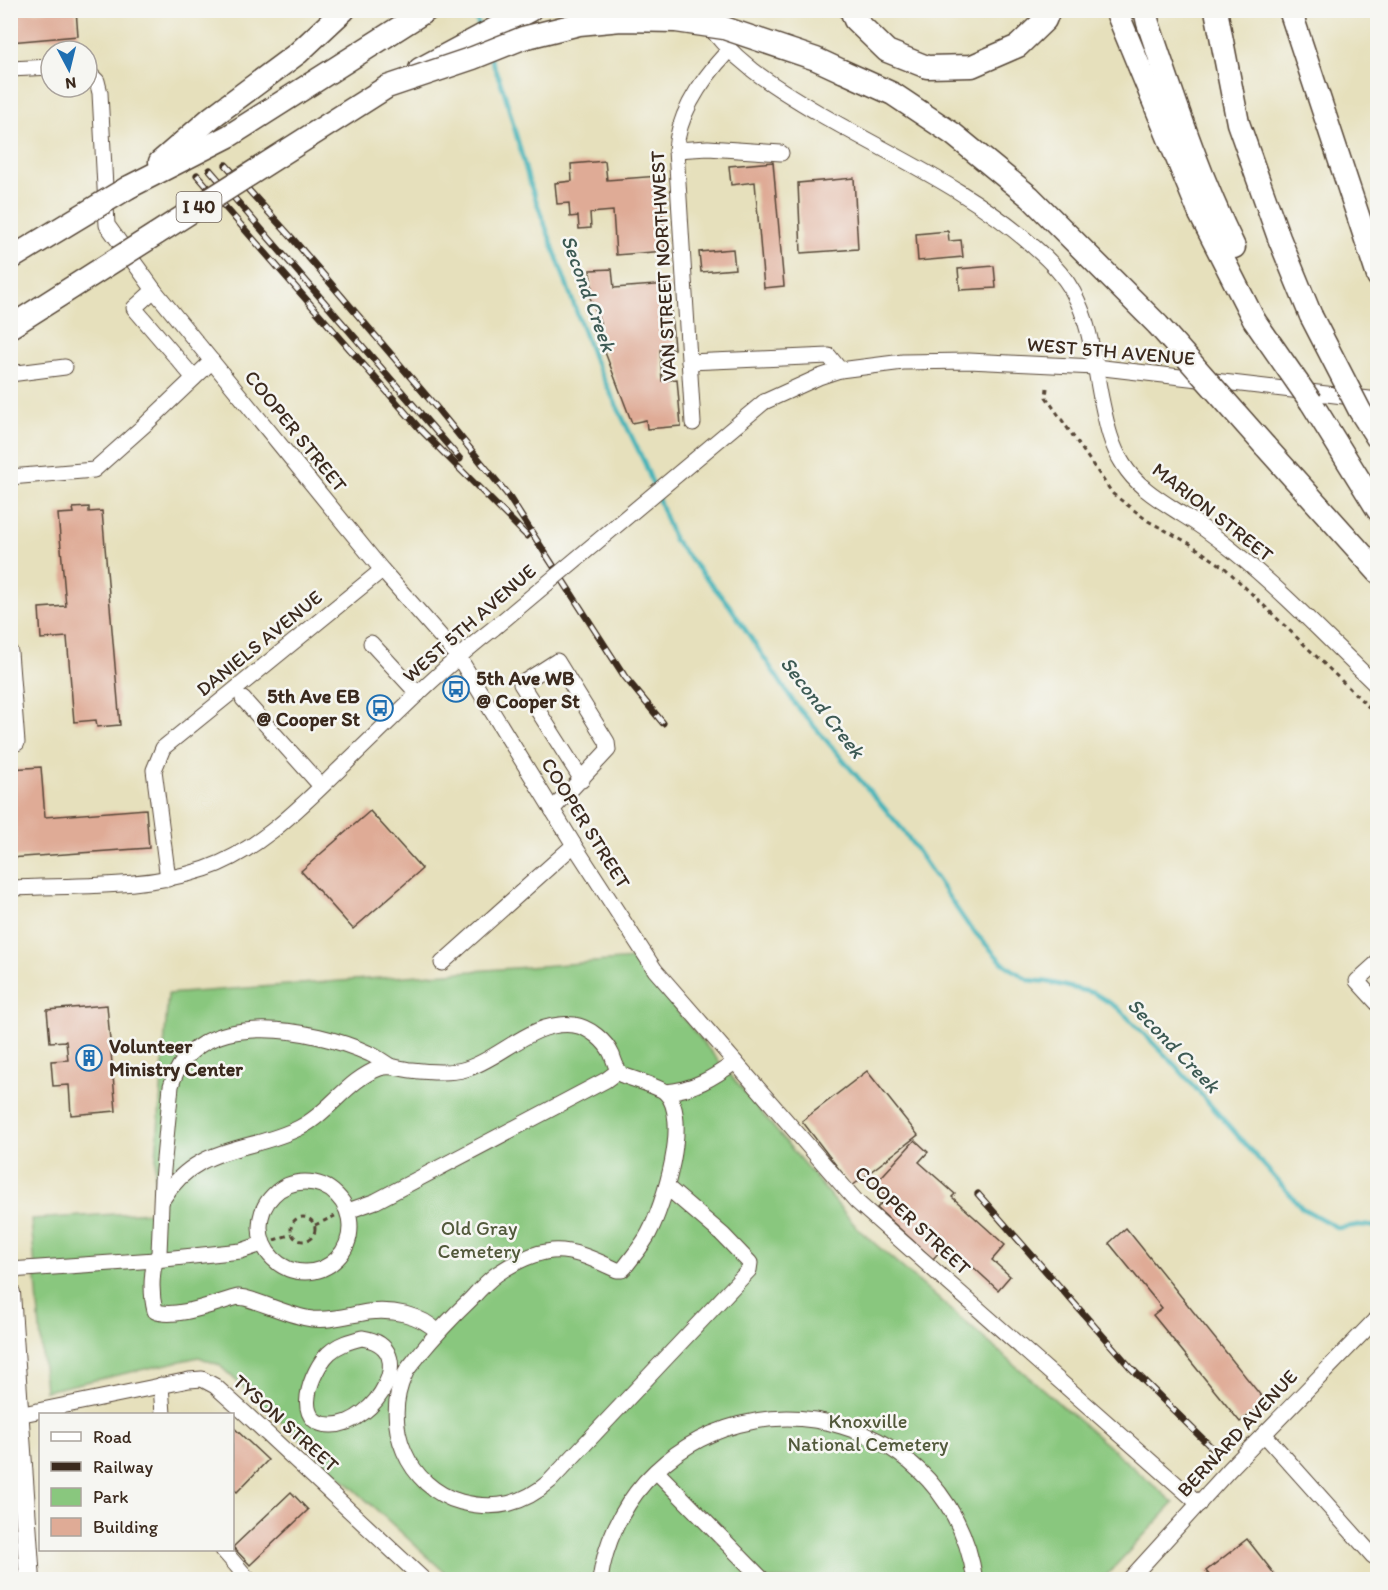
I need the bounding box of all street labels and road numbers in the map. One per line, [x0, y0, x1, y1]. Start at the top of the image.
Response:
street label: VAN STREET NORTHWEST [645, 150, 681, 382]
road number: I 40 [176, 192, 222, 222]
street label: WEST 5TH AVENUE [1026, 332, 1196, 370]
street label: COOPER STREET [240, 365, 352, 497]
street label: MARION STREET [1148, 457, 1278, 567]
street label: WEST 5TH AVENUE [397, 559, 541, 687]
street label: DANIELS AVENUE [191, 585, 327, 701]
street label: COOPER STREET [536, 753, 636, 893]
street label: COOPER STREET [850, 1160, 976, 1280]
street label: BERNARD AVENUE [1172, 1364, 1302, 1502]
street label: TYSON STREET [228, 1369, 344, 1477]

